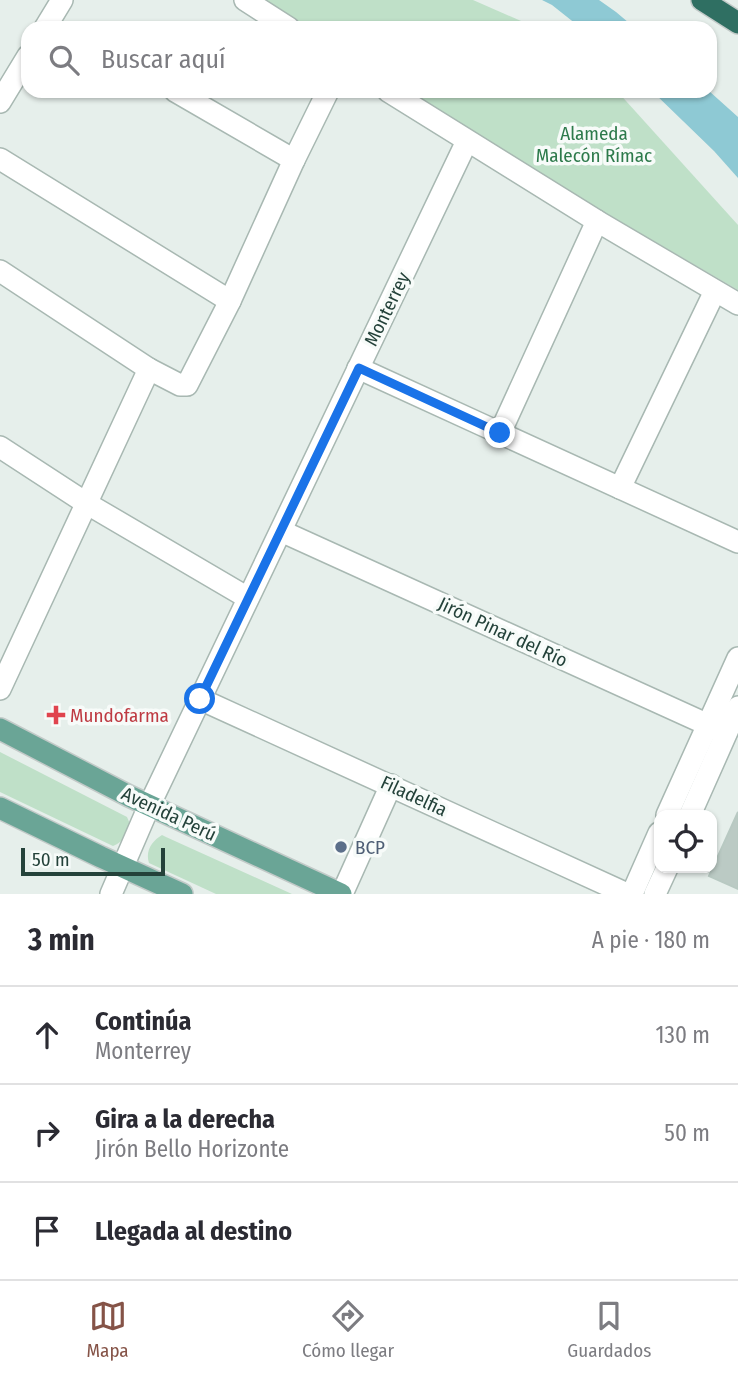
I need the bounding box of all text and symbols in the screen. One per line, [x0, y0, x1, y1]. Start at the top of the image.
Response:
search box [21, 21, 717, 98]
icon: search [45, 41, 83, 79]
text: Buscar aquí [101, 44, 226, 75]
park label: Alameda Malecón Rímac [536, 122, 652, 167]
street label: Monterrey [359, 268, 415, 350]
route end [484, 417, 515, 448]
street label: Jirón Pinar del Río [435, 592, 571, 672]
route start [184, 683, 215, 714]
place label: Mundofarma [70, 704, 169, 727]
marker: Mundofarma [48, 707, 64, 723]
street label: Filadelfia [377, 771, 451, 821]
street label: Avenida Perú [118, 782, 220, 846]
map controls [654, 810, 717, 873]
button: locate [654, 810, 717, 873]
place label: BCP [355, 836, 385, 859]
marker: BCP [333, 839, 349, 855]
scale bar [21, 845, 164, 877]
text: 50 m [32, 848, 70, 871]
text: 3 min [28, 922, 95, 958]
text: A pie · 180 m [592, 926, 710, 954]
text: Continúa [95, 1006, 192, 1037]
icon: ahead [28, 1016, 66, 1054]
text: 130 m [656, 1021, 710, 1049]
text: Monterrey [95, 1037, 191, 1065]
text: Gira a la derecha [95, 1104, 275, 1135]
icon: right [28, 1114, 66, 1152]
text: 50 m [664, 1119, 710, 1147]
text: Jirón Bello Horizonte [95, 1135, 289, 1163]
icon: arrive [28, 1212, 66, 1250]
text: Llegada al destino [95, 1216, 292, 1247]
tab: Mapa [87, 1297, 129, 1362]
tab: Cómo llegar [302, 1297, 394, 1362]
tab: Guardados [567, 1297, 651, 1362]

